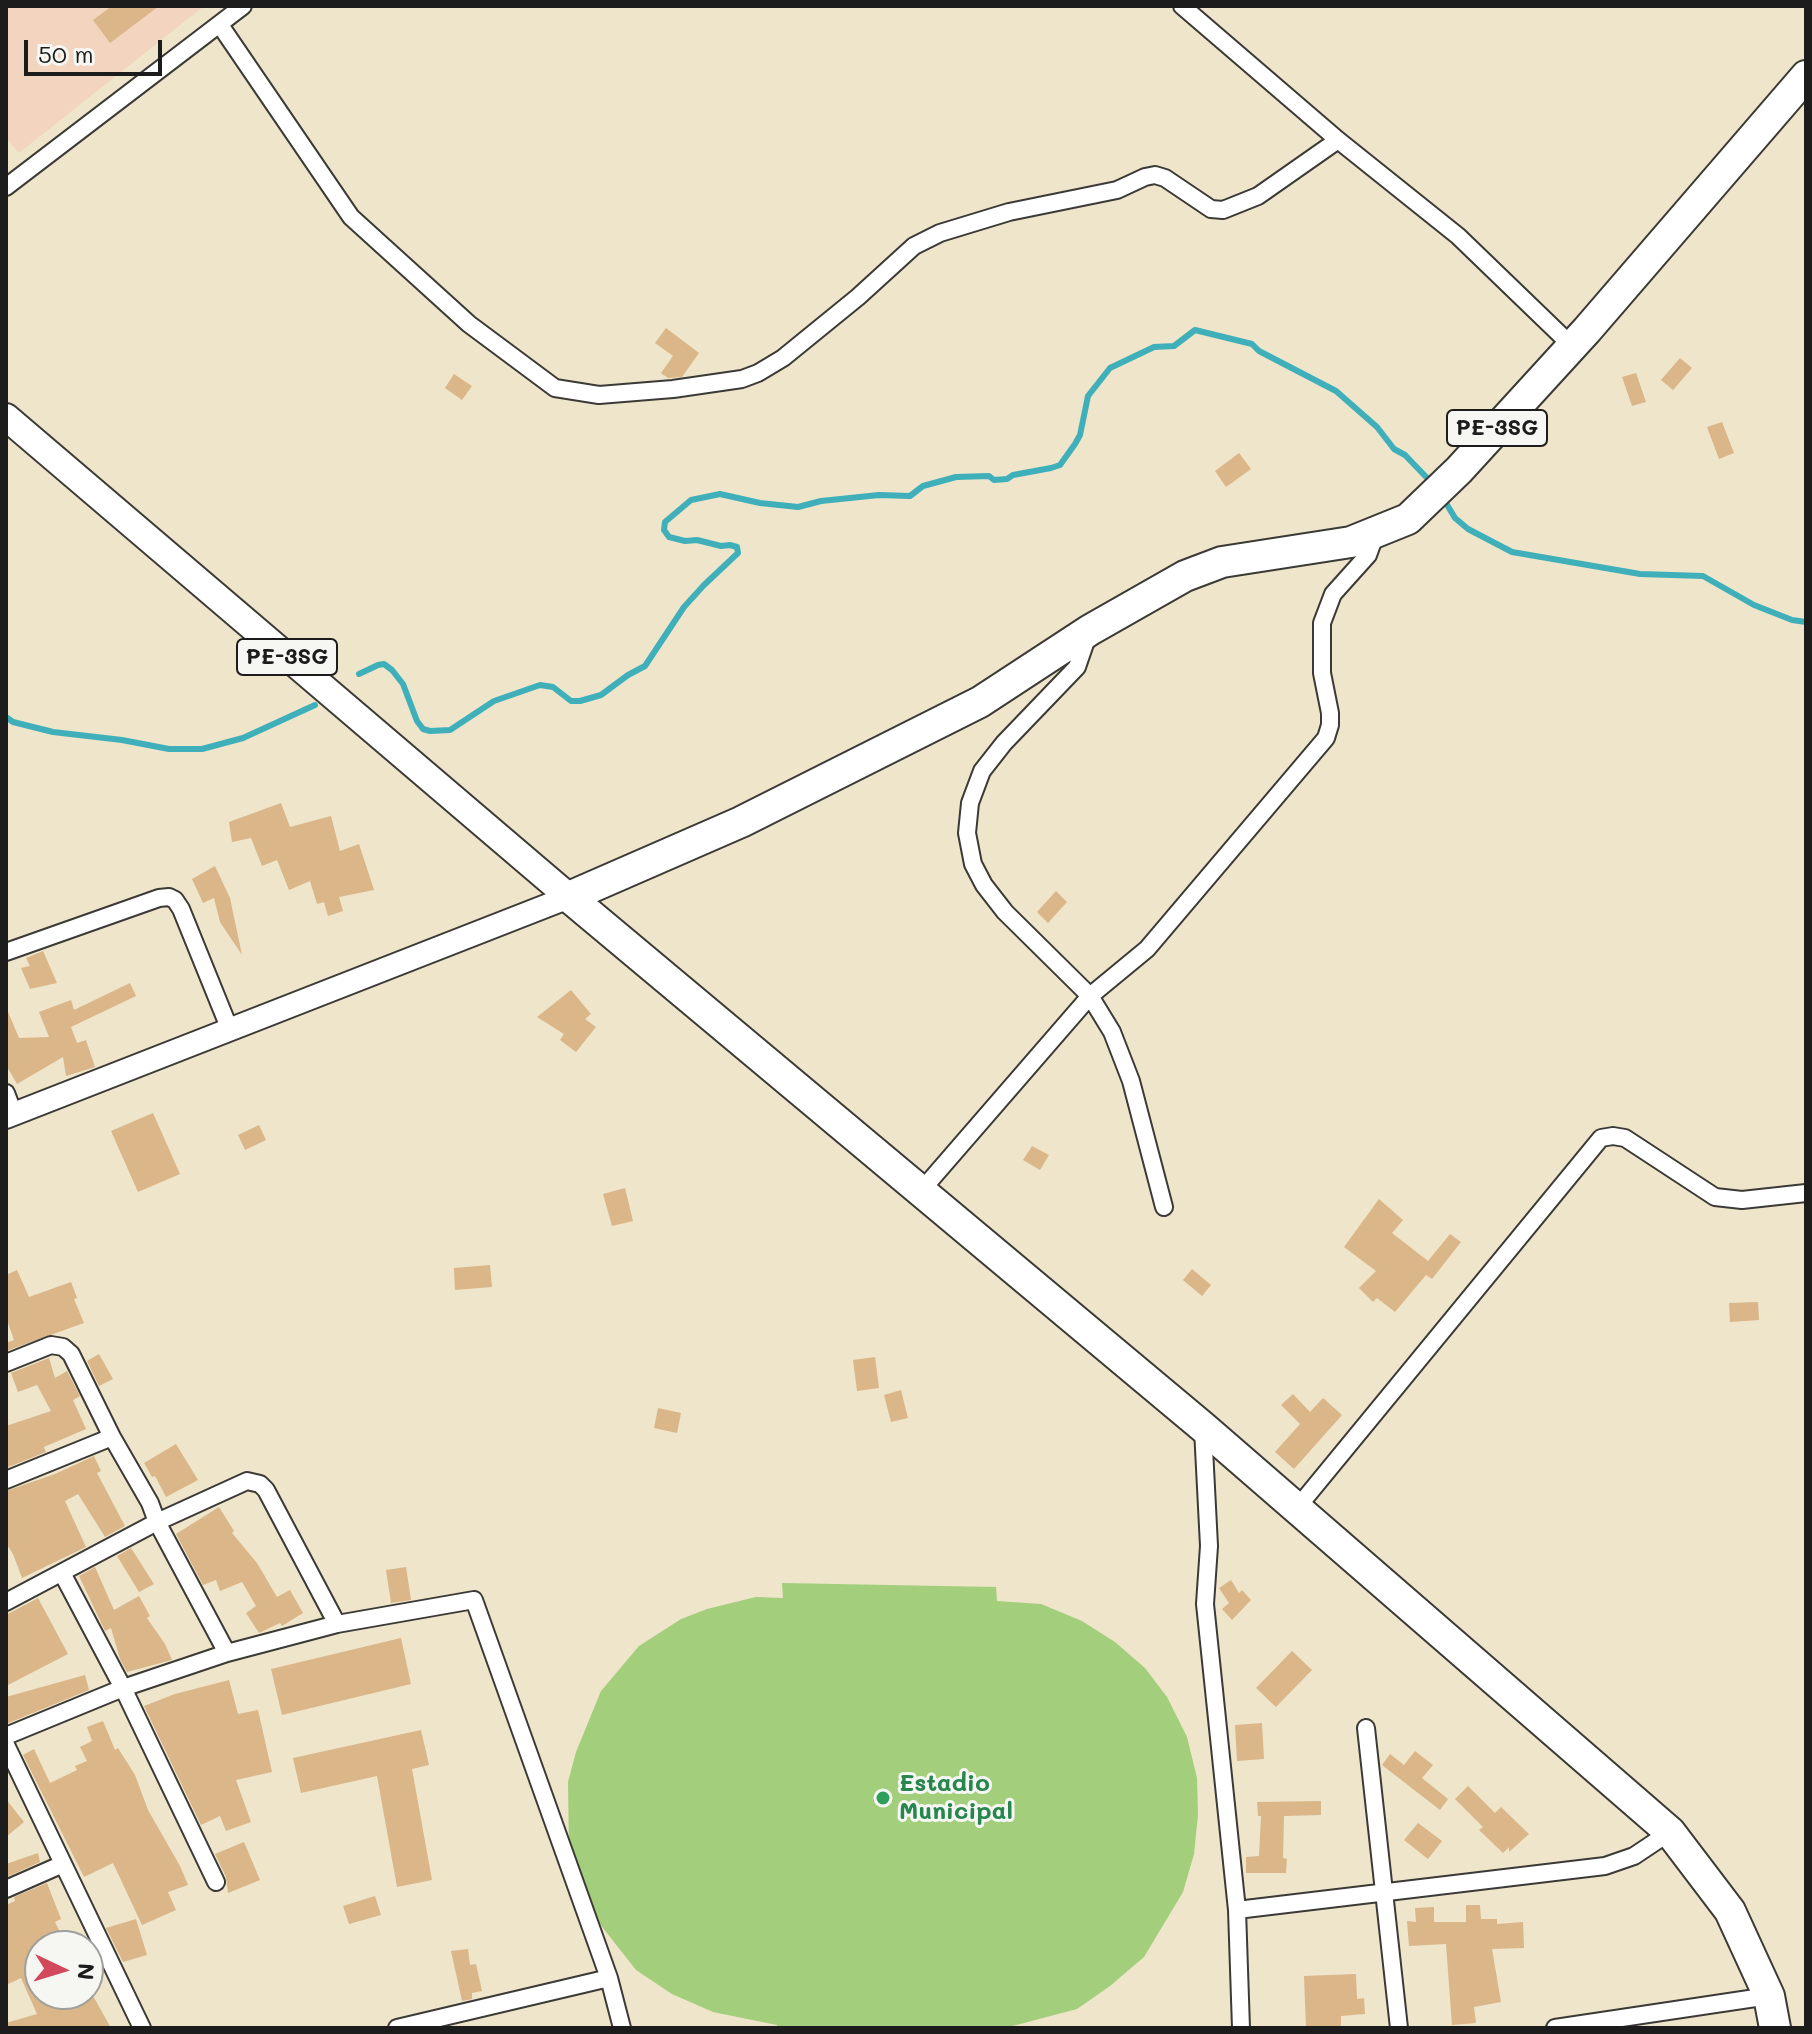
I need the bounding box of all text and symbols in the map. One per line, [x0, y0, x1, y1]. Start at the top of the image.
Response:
scale bar [28, 24, 166, 74]
text: 50 m [38, 38, 94, 69]
road number: PE-3SG [1447, 410, 1547, 446]
road number: PE-3SG [237, 639, 337, 675]
place label: Estadio Municipal [899, 1770, 1013, 1826]
marker: Estadio Municipal [874, 1789, 892, 1807]
north arrow [24, 1930, 104, 2010]
text: N [71, 1962, 101, 1981]

